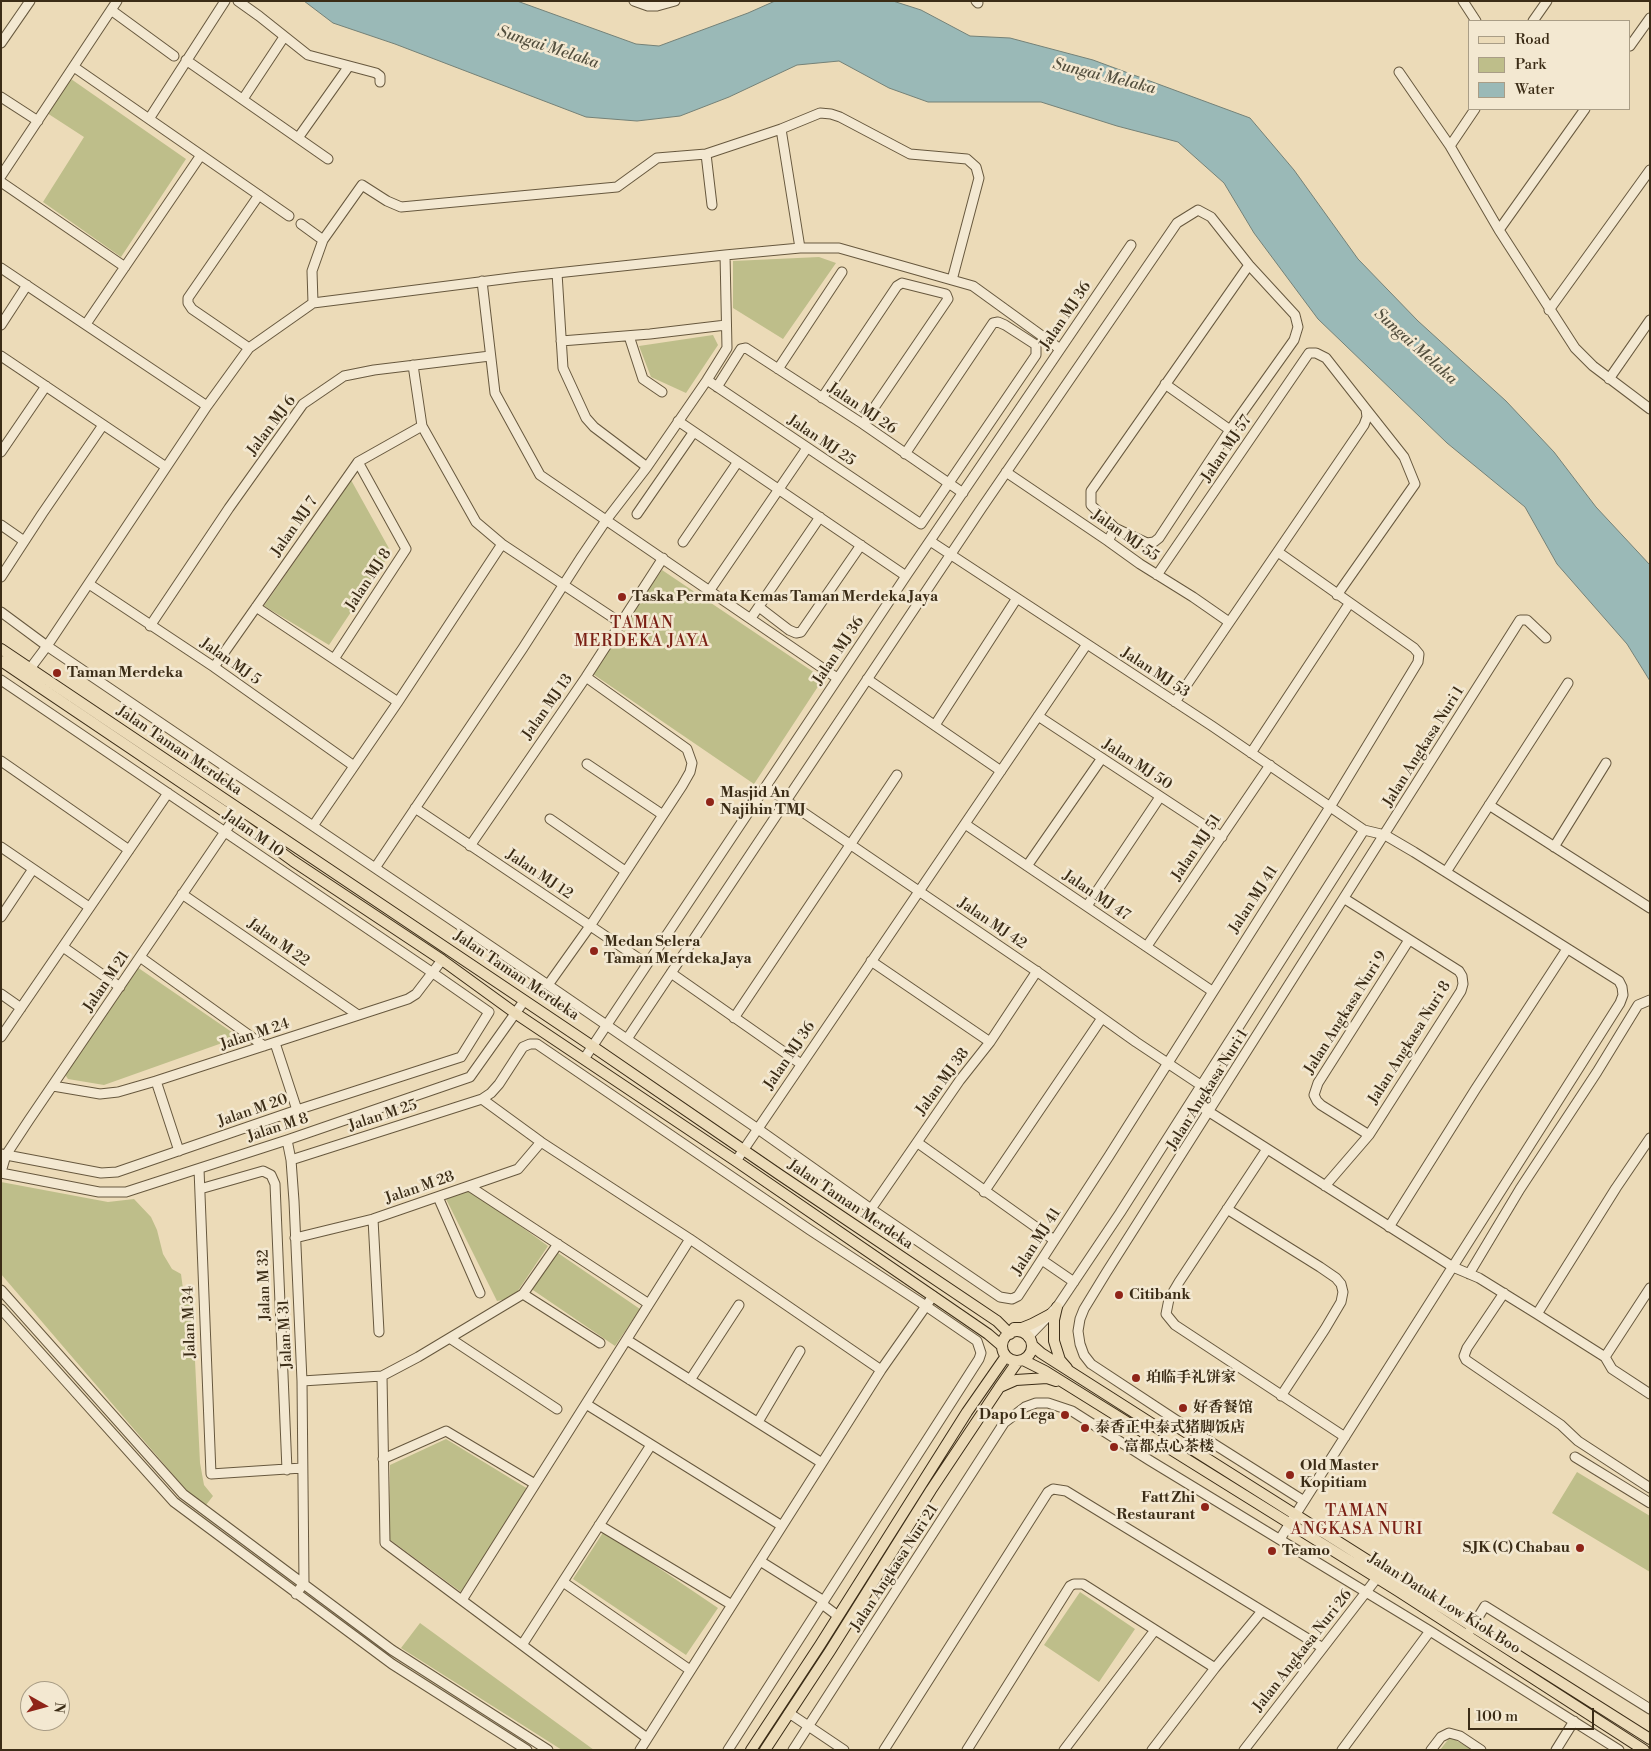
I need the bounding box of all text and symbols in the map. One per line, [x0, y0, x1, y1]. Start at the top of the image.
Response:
legend [1468, 20, 1631, 110]
water label: Sungai Melaka [495, 23, 601, 73]
text: Road [1515, 30, 1550, 49]
water label: Sungai Melaka [1051, 55, 1157, 99]
text: Park [1515, 55, 1546, 74]
text: Water [1515, 80, 1554, 99]
street label: Jalan MJ 36 [1037, 278, 1095, 354]
water label: Sungai Melaka [1370, 305, 1460, 389]
street label: Jalan MJ 26 [824, 379, 900, 439]
street label: Jalan MJ 6 [244, 392, 300, 460]
street label: Jalan MJ 25 [784, 412, 858, 470]
street label: Jalan MJ 57 [1198, 412, 1256, 486]
street label: Jalan MJ 7 [268, 494, 322, 560]
street label: Jalan MJ 55 [1088, 506, 1162, 566]
street label: Jalan MJ 8 [342, 546, 396, 614]
place label: Taska Permata Kemas Taman Merdeka Jaya [632, 588, 938, 606]
marker: Taska Permata Kemas Taman Merdeka Jaya [616, 591, 628, 603]
street label: Jalan MJ 36 [810, 613, 868, 689]
district label: TAMAN MERDEKA JAYA [573, 614, 711, 652]
street label: Jalan MJ 5 [196, 635, 264, 689]
street label: Jalan MJ 53 [1117, 644, 1193, 702]
place label: Taman Merdeka [67, 664, 183, 682]
marker: Taman Merdeka [51, 667, 63, 679]
street label: Jalan MJ 13 [519, 671, 577, 743]
street label: Jalan Angkasa Nuri 1 [1380, 683, 1468, 811]
street label: Jalan Taman Merdeka [113, 702, 245, 800]
street label: Jalan MJ 50 [1099, 736, 1175, 794]
place label: Masjid An Najihin TMJ [720, 784, 806, 819]
marker: Masjid An Najihin TMJ [704, 796, 716, 808]
street label: Jalan M 10 [219, 806, 287, 862]
street label: Jalan MJ 51 [1168, 811, 1226, 885]
street label: Jalan MJ 12 [502, 846, 576, 904]
street label: Jalan MJ 41 [1226, 863, 1282, 937]
street label: Jalan MJ 47 [1059, 867, 1133, 925]
street label: Jalan MJ 42 [954, 895, 1030, 953]
street label: Jalan M 22 [244, 915, 312, 971]
street label: Jalan Taman Merdeka [450, 927, 582, 1025]
place label: Medan Selera Taman Merdeka Jaya [604, 933, 752, 968]
marker: Medan Selera Taman Merdeka Jaya [588, 945, 600, 957]
street label: Jalan M 21 [80, 948, 134, 1016]
street label: Jalan Angkasa Nuri 9 [1301, 948, 1391, 1078]
street label: Jalan Angkasa Nuri 8 [1365, 978, 1455, 1108]
street label: Jalan M 24 [218, 1015, 292, 1055]
street label: Jalan MJ 36 [761, 1018, 819, 1094]
street label: Jalan Angkasa Nuri 1 [1164, 1026, 1252, 1154]
street label: Jalan MJ 38 [913, 1045, 973, 1119]
street label: Jalan M 20 [216, 1091, 290, 1131]
street label: Jalan M 25 [346, 1096, 420, 1136]
street label: Jalan M 8 [245, 1110, 311, 1146]
street label: Jalan Taman Merdeka [784, 1156, 916, 1254]
street label: Jalan M 28 [383, 1168, 457, 1208]
street label: Jalan MJ 41 [1009, 1205, 1065, 1279]
street label: Jalan M 32 [255, 1249, 275, 1321]
street label: Jalan M 34 [180, 1286, 200, 1358]
place label: Citibank [1129, 1286, 1191, 1304]
marker: Citibank [1113, 1289, 1125, 1301]
street label: Jalan M 31 [275, 1299, 297, 1369]
place label: 珀临手礼饼家 [1146, 1369, 1236, 1387]
marker: 珀临手礼饼家 [1130, 1372, 1142, 1384]
place label: 好香餐馆 [1193, 1399, 1253, 1417]
marker: 好香餐馆 [1177, 1402, 1189, 1414]
place label: Dapo Lega [979, 1406, 1055, 1424]
marker: Dapo Lega [1059, 1409, 1071, 1421]
place label: 泰香正中泰式猪脚饭店 [1095, 1419, 1245, 1437]
marker: 泰香正中泰式猪脚饭店 [1079, 1422, 1091, 1434]
place label: 富都点心茶楼 [1124, 1438, 1214, 1456]
marker: 富都点心茶楼 [1108, 1441, 1120, 1453]
place label: Old Master Kopitiam [1300, 1457, 1379, 1492]
marker: Old Master Kopitiam [1284, 1469, 1296, 1481]
place label: Fatt Zhi Restaurant [1116, 1489, 1195, 1524]
street label: Jalan Angkasa Nuri 21 [847, 1501, 943, 1635]
marker: Fatt Zhi Restaurant [1199, 1501, 1211, 1513]
district label: TAMAN ANGKASA NURI [1289, 1502, 1425, 1540]
place label: SJK (C) Chabau [1463, 1539, 1570, 1557]
place label: Teamo [1282, 1542, 1330, 1560]
marker: SJK (C) Chabau [1574, 1542, 1586, 1554]
marker: Teamo [1266, 1545, 1278, 1557]
street label: Jalan Datuk Low Kiok Boo [1365, 1550, 1523, 1658]
street label: Jalan Angkasa Nuri 26 [1250, 1586, 1356, 1716]
north arrow [20, 1681, 70, 1731]
scale bar [1471, 1698, 1597, 1730]
text: N [49, 1701, 69, 1714]
text: 100 m [1476, 1707, 1518, 1726]

